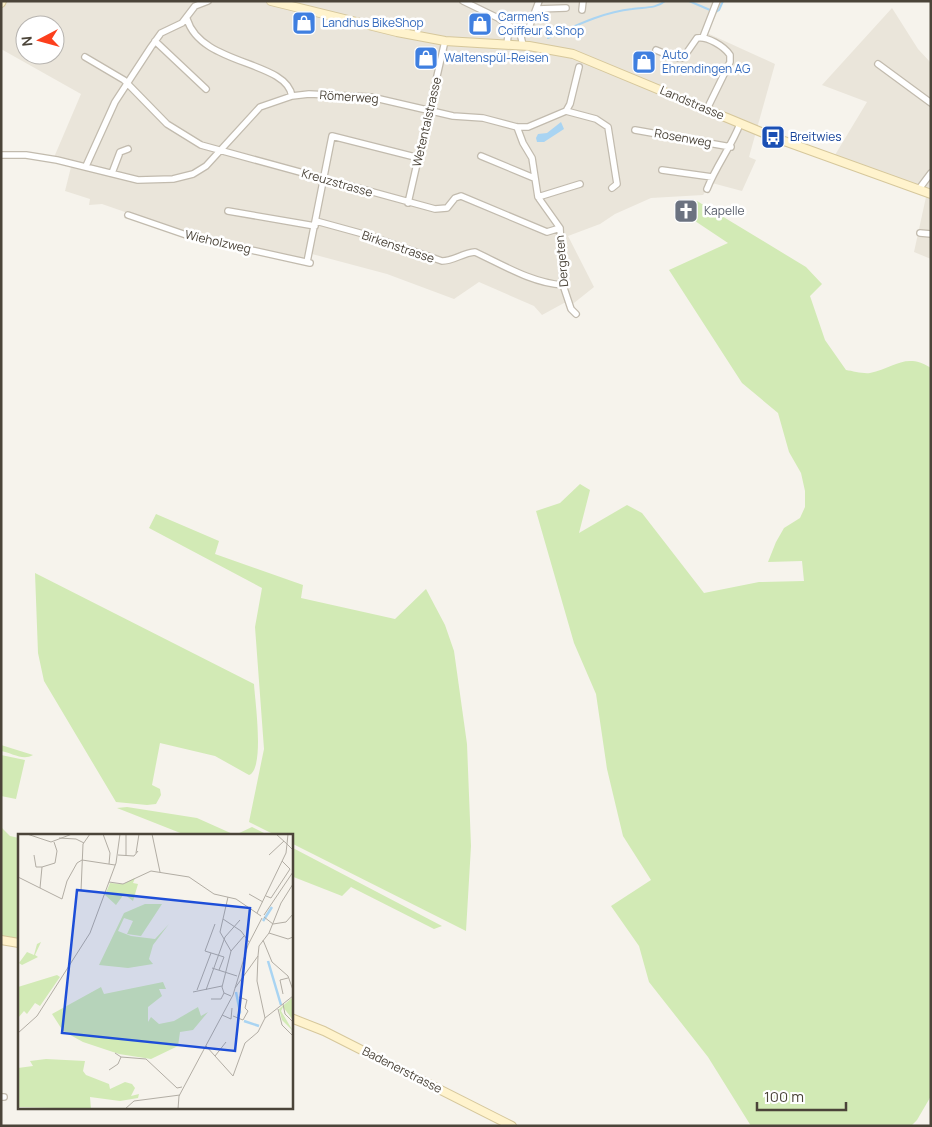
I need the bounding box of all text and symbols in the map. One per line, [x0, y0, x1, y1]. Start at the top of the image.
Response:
place label: Carmen's Coiffeur & Shop [498, 8, 584, 39]
shop icon: Landhus BikeShop [291, 10, 317, 36]
shop icon: Carmen's Coiffeur & Shop [467, 11, 493, 37]
place label: Landhus BikeShop [322, 14, 424, 31]
north arrow [15, 15, 65, 65]
text: N [17, 35, 37, 47]
shop icon: Waltenspül-Reisen [413, 45, 439, 71]
place label: Auto Ehrendingen AG [662, 46, 751, 77]
place label: Waltenspül-Reisen [444, 49, 549, 66]
shop icon: Auto Ehrendingen AG [631, 49, 657, 75]
street label: Wetentalstrasse [408, 75, 445, 169]
street label: Landstrasse [657, 81, 727, 124]
street label: Römerweg [319, 86, 379, 107]
street label: Rosenweg [653, 124, 713, 151]
bus stop icon: Breitwies [760, 124, 786, 150]
place label: Breitwies [790, 128, 842, 145]
street label: Kreuzstrasse [300, 164, 375, 201]
church icon: Kapelle [673, 198, 699, 224]
place label: Kapelle [704, 202, 745, 219]
street label: Wieholzweg [183, 226, 253, 257]
street label: Birkenstrasse [360, 226, 437, 267]
street label: Dergeten [551, 234, 572, 288]
inset map [18, 834, 292, 1110]
street label: Badenerstrasse [359, 1042, 445, 1097]
scale bar [757, 1080, 846, 1112]
text: 100 m [764, 1086, 804, 1107]

